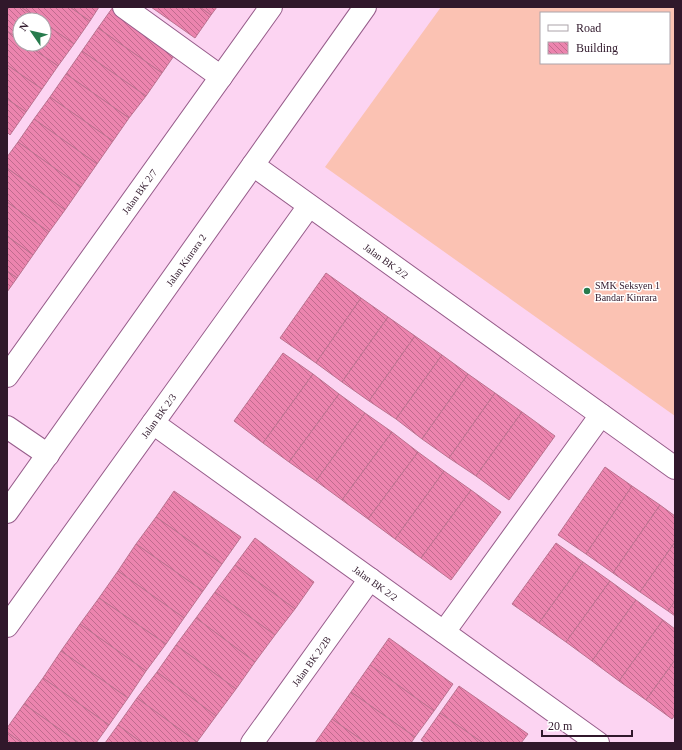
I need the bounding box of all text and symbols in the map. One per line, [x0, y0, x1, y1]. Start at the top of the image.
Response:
north arrow [12, 12, 52, 52]
legend [540, 12, 670, 64]
text: N [17, 20, 31, 33]
text: Road [576, 21, 601, 35]
text: Building [576, 41, 618, 55]
street label: Jalan BK 2/7 [120, 167, 159, 216]
street label: Jalan Kinrara 2 [164, 232, 208, 288]
street label: Jalan BK 2/2 [361, 241, 410, 281]
place label: SMK Seksyen 1 Bandar Kinrara [595, 280, 660, 303]
marker: SMK Seksyen 1 Bandar Kinrara [582, 286, 592, 296]
street label: Jalan BK 2/3 [139, 392, 178, 440]
street label: Jalan BK 2/2 [351, 564, 400, 603]
street label: Jalan BK 2/2B [290, 634, 333, 688]
scale bar [542, 712, 632, 738]
text: 20 m [548, 719, 573, 733]

